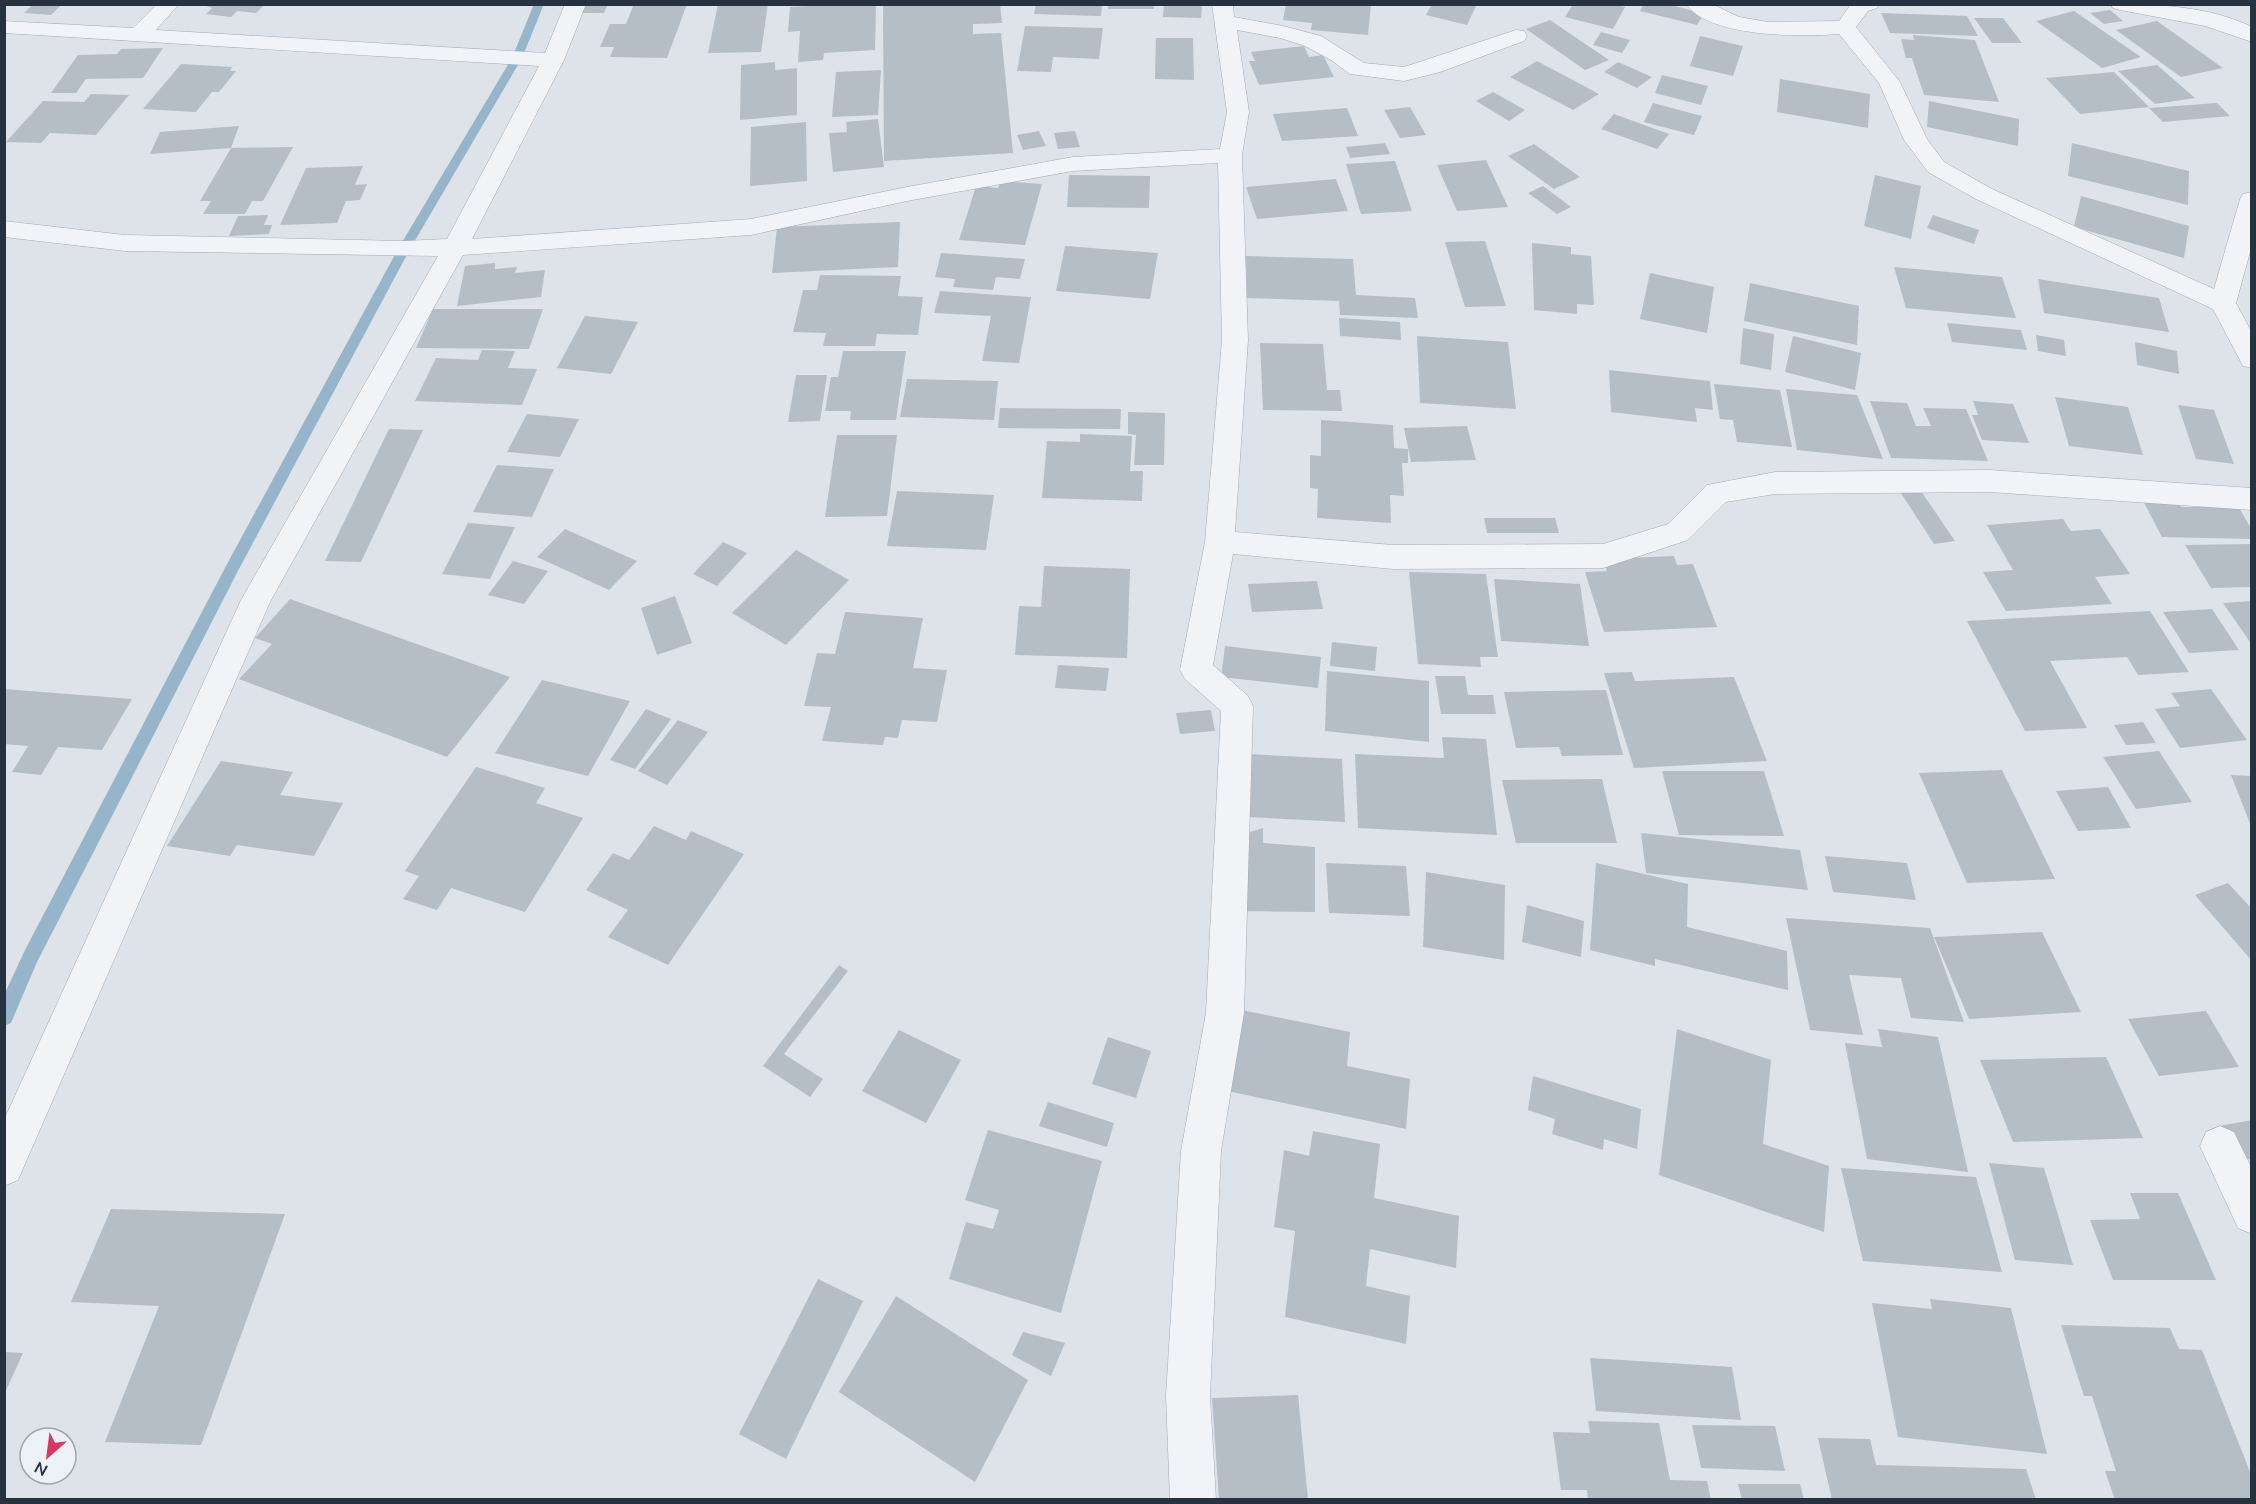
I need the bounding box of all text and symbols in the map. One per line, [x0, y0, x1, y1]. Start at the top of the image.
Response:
north arrow [18, 1426, 78, 1486]
text: N [31, 1458, 51, 1481]

